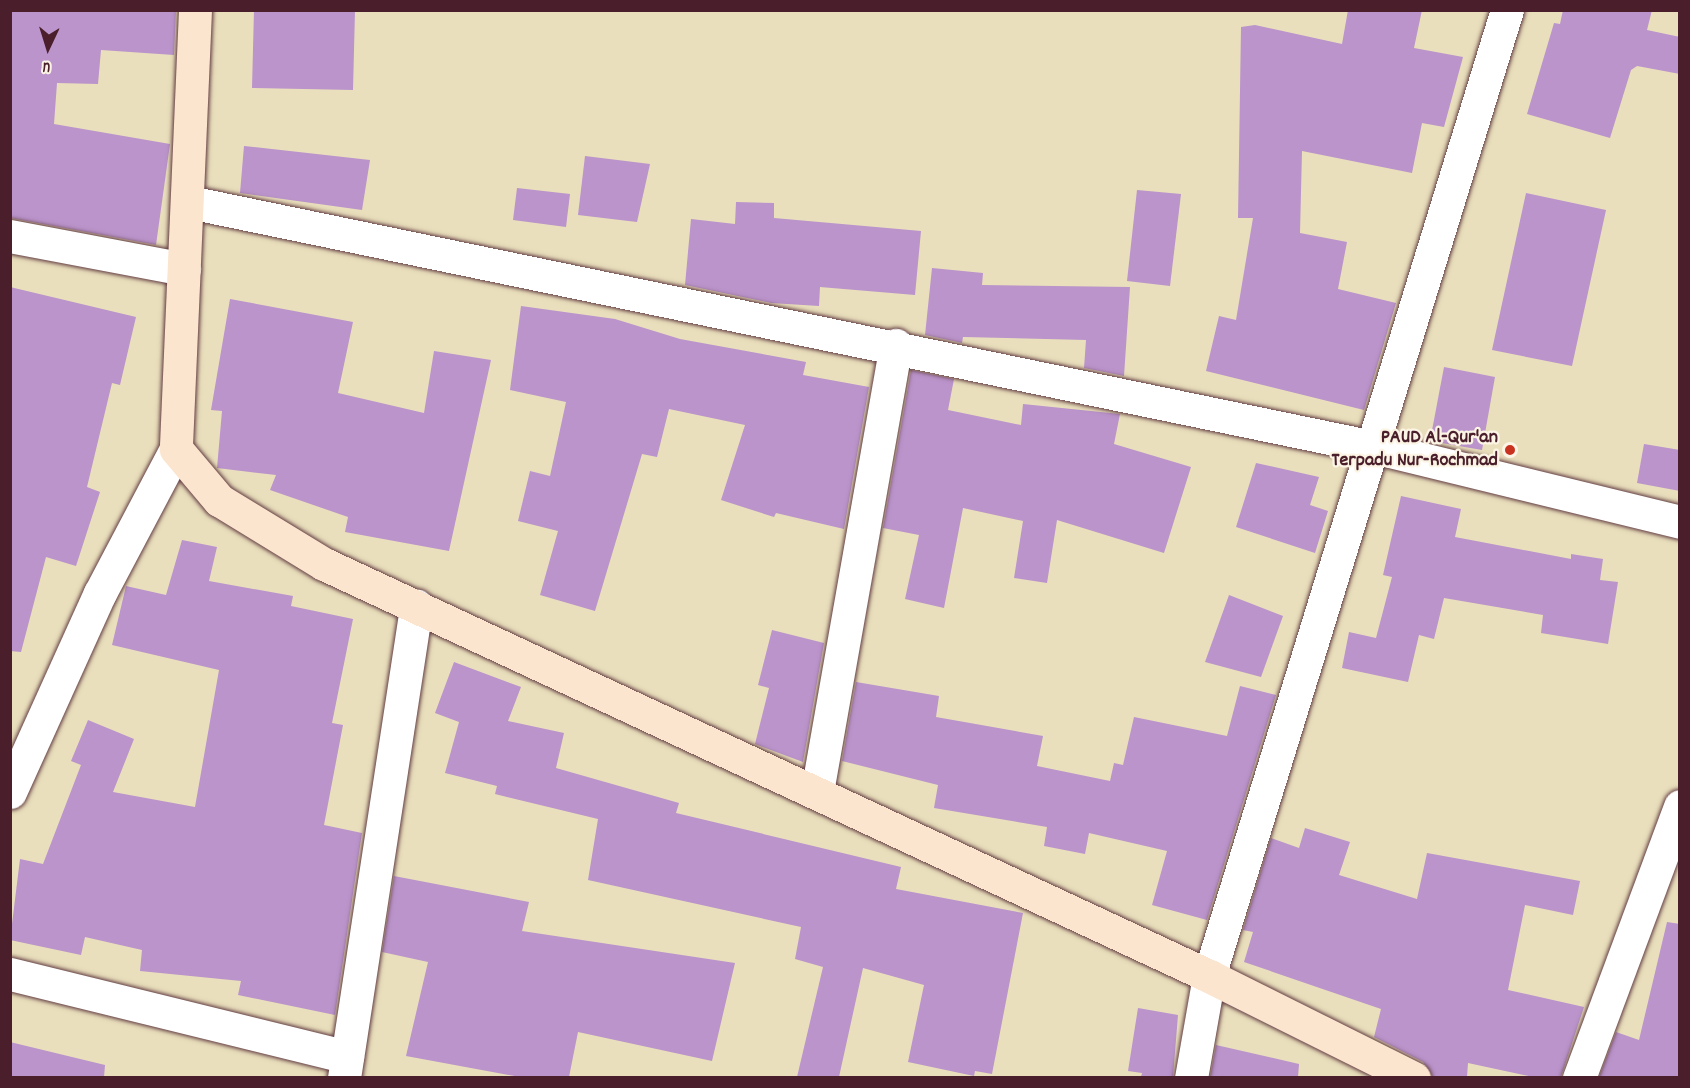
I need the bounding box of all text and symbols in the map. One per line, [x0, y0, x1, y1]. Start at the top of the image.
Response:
north arrow [18, 18, 78, 78]
text: U [42, 55, 51, 78]
place label: PAUD Al-Qur'an Terpadu Nur-Rochmad [1332, 426, 1498, 473]
marker: PAUD Al-Qur'an Terpadu Nur-Rochmad [1503, 443, 1517, 457]

